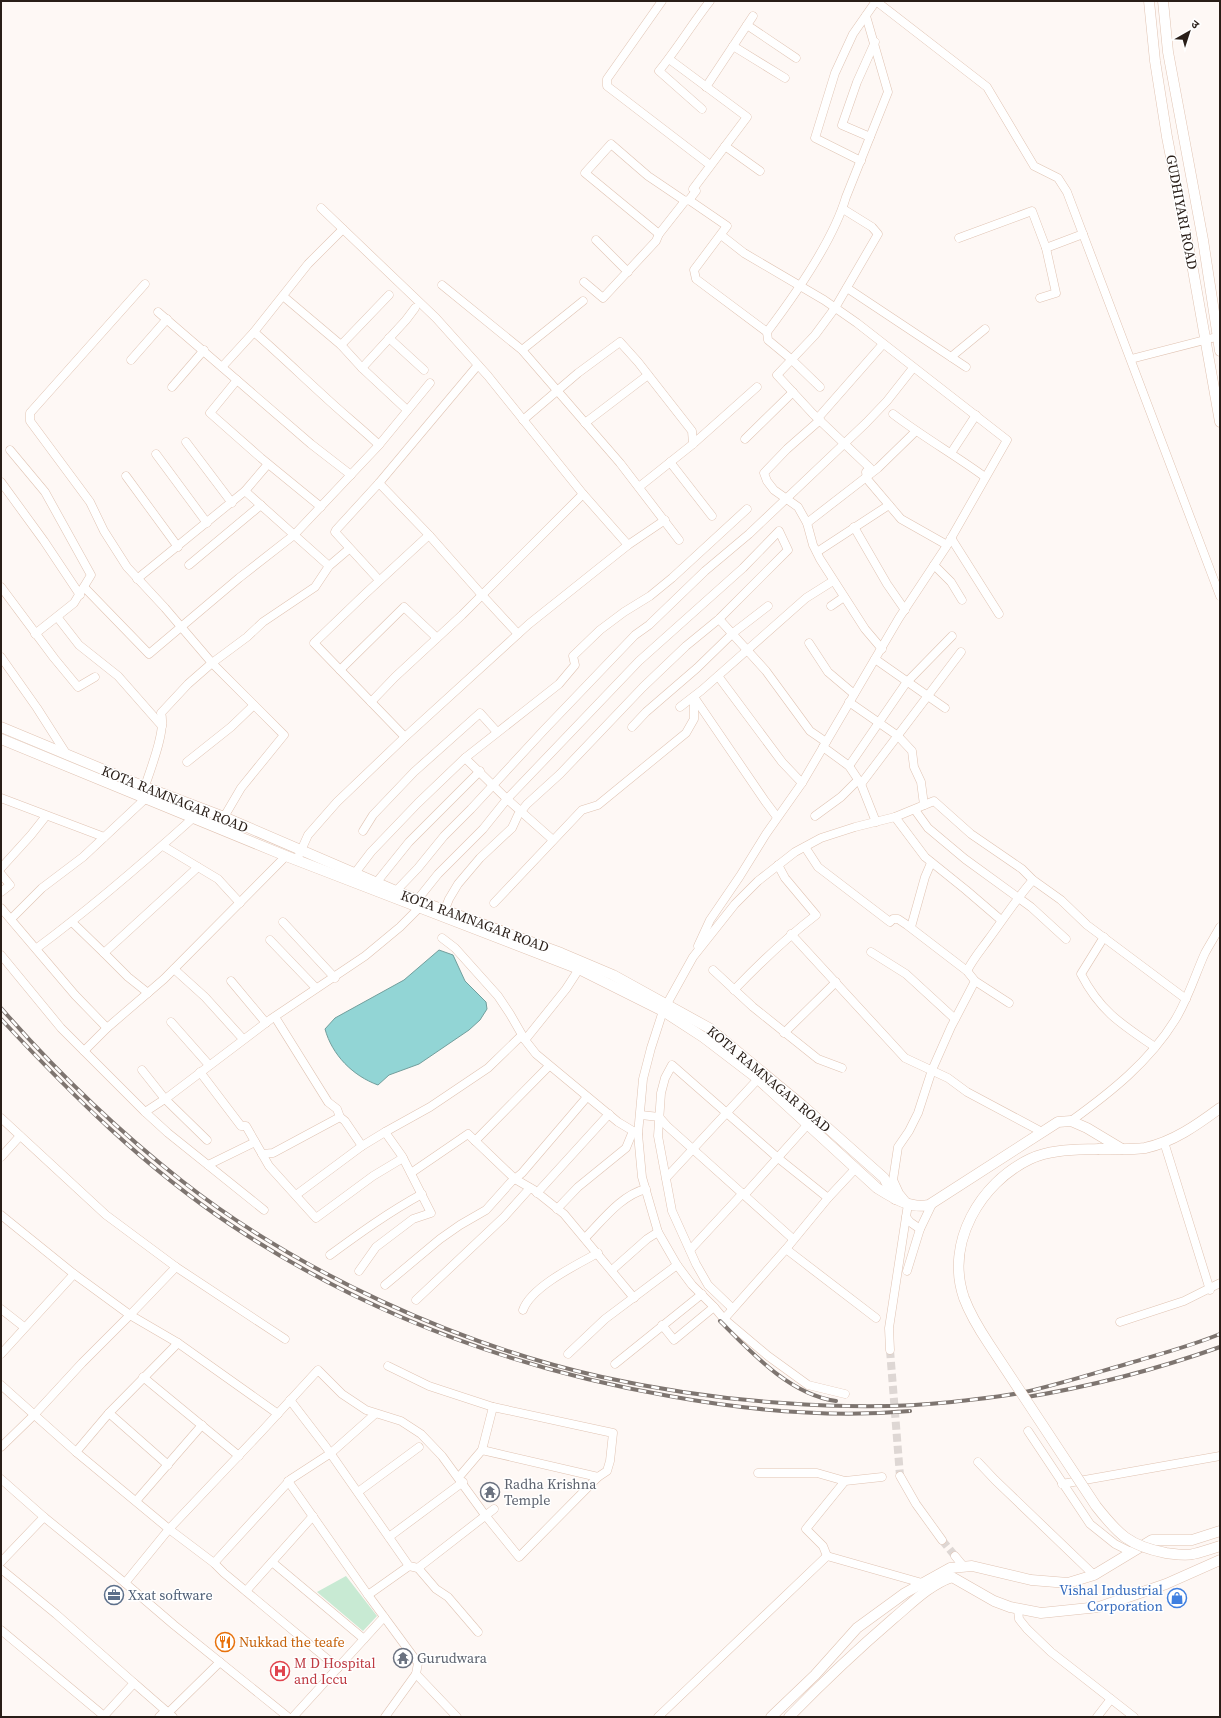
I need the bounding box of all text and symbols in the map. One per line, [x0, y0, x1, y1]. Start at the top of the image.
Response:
north arrow [1169, 12, 1209, 52]
text: उ [1188, 17, 1203, 33]
street label: GUDHIYARI ROAD [1161, 153, 1203, 271]
street label: KOTA RAMNAGAR ROAD [99, 760, 251, 838]
street label: KOTA RAMNAGAR ROAD [398, 885, 552, 957]
street label: KOTA RAMNAGAR ROAD [703, 1021, 835, 1137]
place label: Radha Krishna Temple [504, 1474, 597, 1510]
temple icon: Radha Krishna Temple [479, 1481, 501, 1503]
place label: Vishal Industrial Corporation [1059, 1580, 1164, 1616]
office icon: Xxat software [103, 1584, 125, 1606]
place label: Xxat software [128, 1585, 213, 1605]
shop icon: Vishal Industrial Corporation [1166, 1587, 1188, 1609]
restaurant icon: Nukkad the teafe [214, 1631, 236, 1653]
place label: Nukkad the teafe [239, 1632, 345, 1652]
temple icon: Gurudwara [392, 1647, 414, 1669]
place label: Gurudwara [417, 1648, 488, 1668]
place label: M D Hospital and Iccu [294, 1653, 376, 1689]
hospital icon: M D Hospital and Iccu [269, 1660, 291, 1682]

